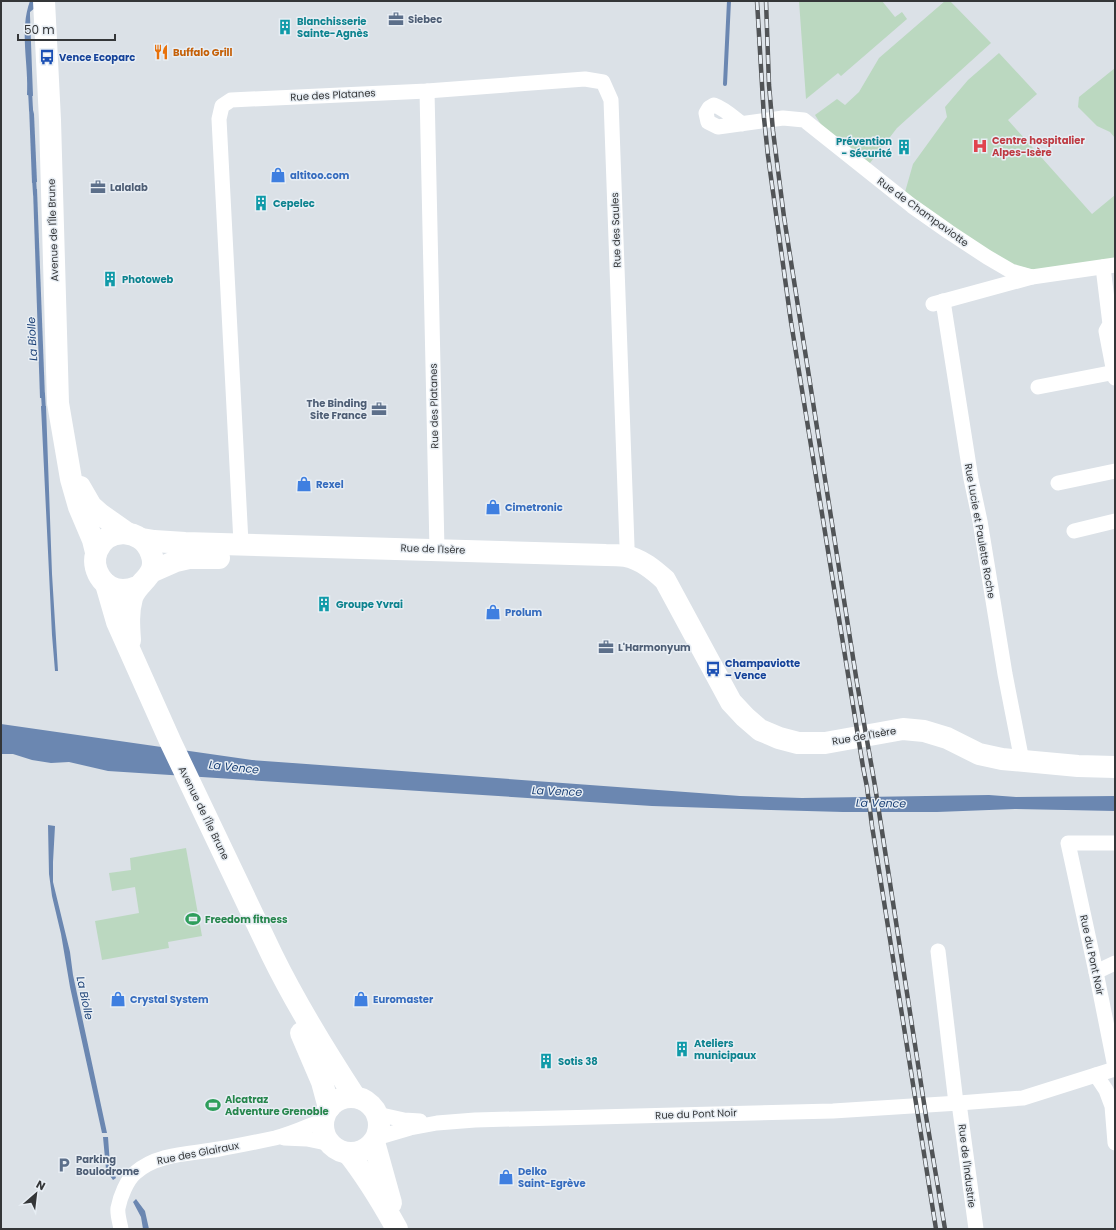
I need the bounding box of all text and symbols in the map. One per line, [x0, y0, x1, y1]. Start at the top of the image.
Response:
office icon: Siebec [387, 10, 405, 28]
place label: Siebec [408, 12, 442, 27]
place label: Blanchisserie Sainte-Agnès [297, 14, 369, 41]
scale bar [18, 16, 115, 42]
building icon: Blanchisserie Sainte-Agnès [276, 18, 294, 36]
text: 50 m [24, 21, 55, 38]
restaurant icon: Buffalo Grill [152, 43, 170, 61]
place label: Buffalo Grill [173, 45, 233, 60]
bus stop icon: Vence Ecoparc [38, 48, 56, 66]
place label: Vence Ecoparc [59, 50, 135, 65]
street label: Rue des Platanes [290, 85, 376, 105]
place label: Centre hospitalier Alpes-Isère [992, 133, 1085, 160]
place label: Prévention - Sécurité [836, 134, 892, 161]
hospital icon: Centre hospitalier Alpes-Isère [971, 137, 989, 155]
building icon: Prévention - Sécurité [895, 138, 913, 156]
shop icon: altitoo.com [269, 166, 287, 184]
place label: altitoo.com [290, 168, 350, 183]
street label: Rue de Champaviotte [874, 174, 972, 250]
street label: Avenue de l'Île Brune [44, 178, 62, 282]
office icon: Lalalab [89, 178, 107, 196]
place label: Lalalab [110, 180, 148, 195]
street label: Rue des Saules [607, 192, 625, 268]
building icon: Cepelec [252, 194, 270, 212]
place label: Cepelec [273, 196, 315, 211]
building icon: Photoweb [101, 270, 119, 288]
place label: Photoweb [122, 272, 174, 287]
water label: La Biolle [23, 316, 41, 361]
street label: Rue des Platanes [426, 363, 442, 449]
place label: The Binding Site France [307, 396, 367, 423]
office icon: The Binding Site France [370, 400, 388, 418]
street label: Rue Lucie et Paulette Roche [961, 462, 999, 600]
shop icon: Rexel [295, 475, 313, 493]
place label: Rexel [316, 477, 344, 492]
shop icon: Cimetronic [484, 498, 502, 516]
place label: Cimetronic [505, 500, 563, 515]
street label: Rue de l'Isère [400, 540, 466, 558]
building icon: Groupe Yvrai [315, 595, 333, 613]
place label: Groupe Yvrai [336, 597, 403, 612]
shop icon: Prolum [484, 603, 502, 621]
place label: Prolum [505, 605, 543, 620]
office icon: L'Harmonyum [597, 638, 615, 656]
place label: L'Harmonyum [618, 640, 691, 655]
place label: Champaviotte – Vence [725, 656, 800, 683]
bus stop icon: Champaviotte – Vence [704, 660, 722, 678]
street label: Rue de l'Isère [831, 723, 897, 749]
water label: La Vence [208, 756, 260, 778]
street label: Avenue de l'Île Brune [175, 764, 233, 862]
water label: La Vence [532, 782, 583, 800]
water label: La Vence [856, 795, 906, 811]
sports icon: Freedom fitness [184, 910, 202, 928]
place label: Freedom fitness [205, 912, 288, 927]
street label: Rue du Pont Noir [1076, 913, 1108, 997]
water label: La Biolle [73, 975, 97, 1021]
shop icon: Crystal System [109, 990, 127, 1008]
shop icon: Euromaster [352, 990, 370, 1008]
place label: Crystal System [130, 992, 209, 1007]
place label: Euromaster [373, 992, 434, 1007]
place label: Ateliers municipaux [694, 1036, 756, 1063]
building icon: Ateliers municipaux [673, 1040, 691, 1058]
building icon: Sotis 38 [537, 1052, 555, 1070]
place label: Sotis 38 [558, 1054, 598, 1069]
place label: Alcatraz Adventure Grenoble [225, 1092, 329, 1119]
sports icon: Alcatraz Adventure Grenoble [204, 1096, 222, 1114]
street label: Rue du Pont Noir [655, 1105, 737, 1123]
street label: Rue de l'Industrie [954, 1123, 980, 1209]
street label: Rue des Glairaux [156, 1138, 241, 1168]
place label: Parking Boulodrome [76, 1152, 139, 1179]
parking icon: Parking Boulodrome [55, 1156, 73, 1174]
place label: Delko Saint-Egrève [518, 1164, 586, 1191]
shop icon: Delko Saint-Egrève [497, 1168, 515, 1186]
north arrow [16, 1174, 56, 1214]
text: N [33, 1176, 48, 1194]

